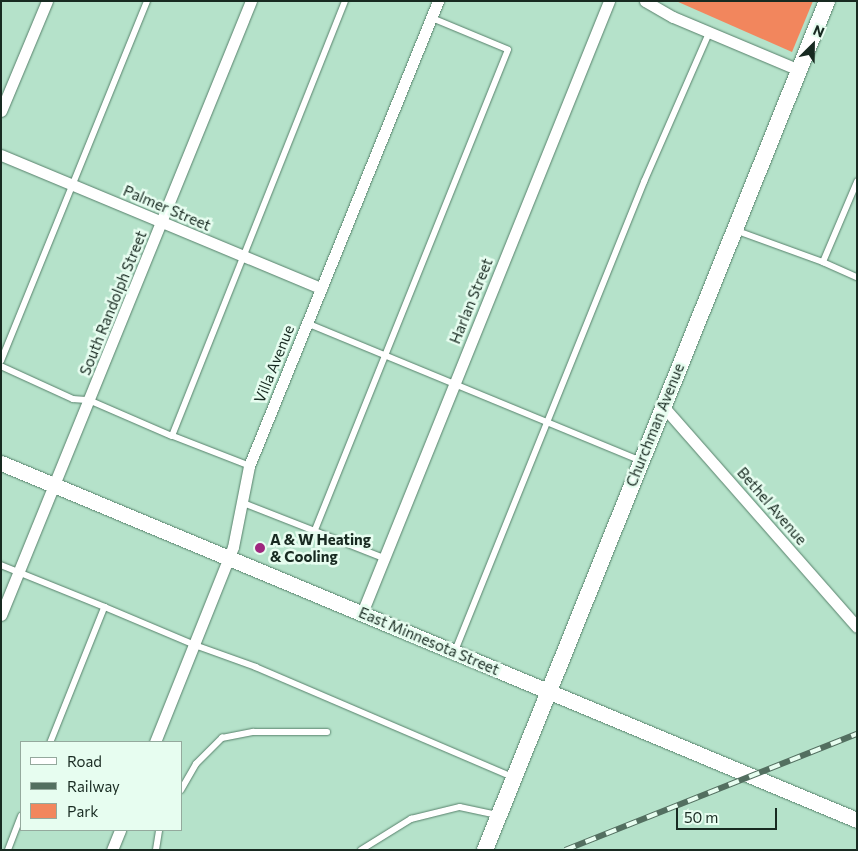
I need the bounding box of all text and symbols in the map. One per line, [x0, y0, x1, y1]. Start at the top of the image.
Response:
north arrow [788, 20, 838, 70]
text: N [811, 21, 827, 41]
street label: Palmer Street [121, 181, 213, 235]
street label: South Randolph Street [76, 228, 150, 378]
street label: Harlan Street [446, 256, 496, 346]
street label: Villa Avenue [250, 322, 298, 406]
street label: Churchman Avenue [622, 361, 688, 489]
street label: Bethel Avenue [733, 464, 811, 548]
place label: A & W Heating & Cooling [270, 530, 371, 565]
marker: A & W Heating & Cooling [254, 542, 266, 554]
street label: East Minnesota Street [356, 603, 502, 679]
legend [20, 741, 182, 831]
text: Road [67, 752, 102, 770]
text: Railway [67, 777, 120, 795]
scale bar [678, 798, 779, 830]
text: Park [67, 802, 98, 820]
text: 50 m [684, 808, 718, 826]

